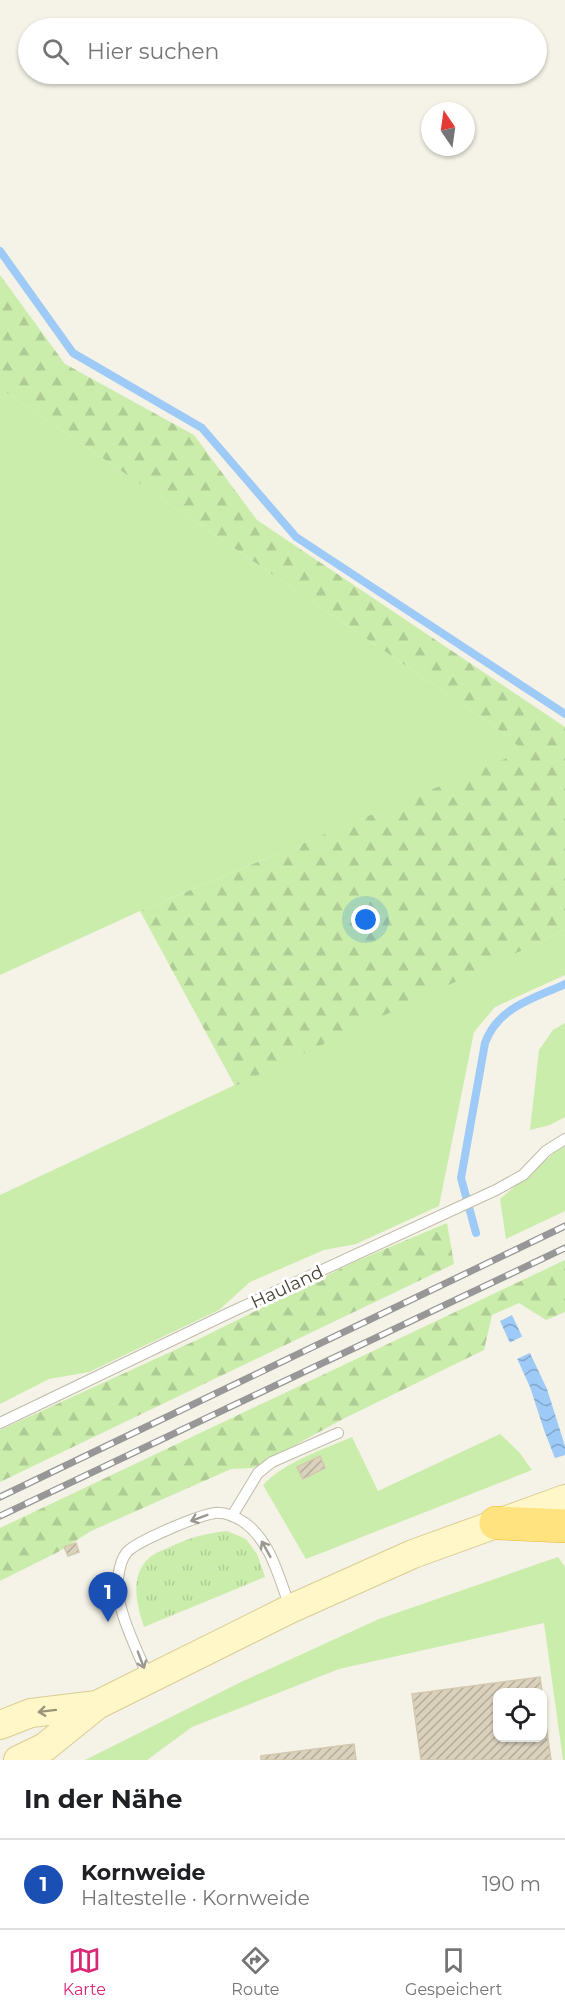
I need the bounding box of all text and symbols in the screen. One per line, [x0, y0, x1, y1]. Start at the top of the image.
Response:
search box [18, 18, 547, 84]
icon: search [39, 35, 72, 68]
text: Hier suchen [87, 38, 219, 65]
north arrow [421, 102, 475, 156]
your location [351, 905, 380, 934]
street label: Hauland [247, 1261, 327, 1313]
one-way arrow [191, 1513, 209, 1524]
one-way arrow [260, 1541, 272, 1558]
pin: 1 [88, 1572, 128, 1622]
one-way arrow [136, 1650, 147, 1669]
map controls [493, 1688, 547, 1742]
button: locate [493, 1688, 547, 1742]
one-way arrow [38, 1706, 58, 1717]
text: In der Nähe [24, 1783, 182, 1815]
text: Kornweide [81, 1859, 206, 1886]
text: 1 [40, 1872, 47, 1896]
text: 190 m [482, 1872, 541, 1896]
text: Haltestelle · Kornweide [81, 1886, 310, 1910]
tab: Karte [63, 1944, 106, 1999]
tab: Route [231, 1944, 280, 1999]
tab: Gespeichert [405, 1944, 502, 1999]

